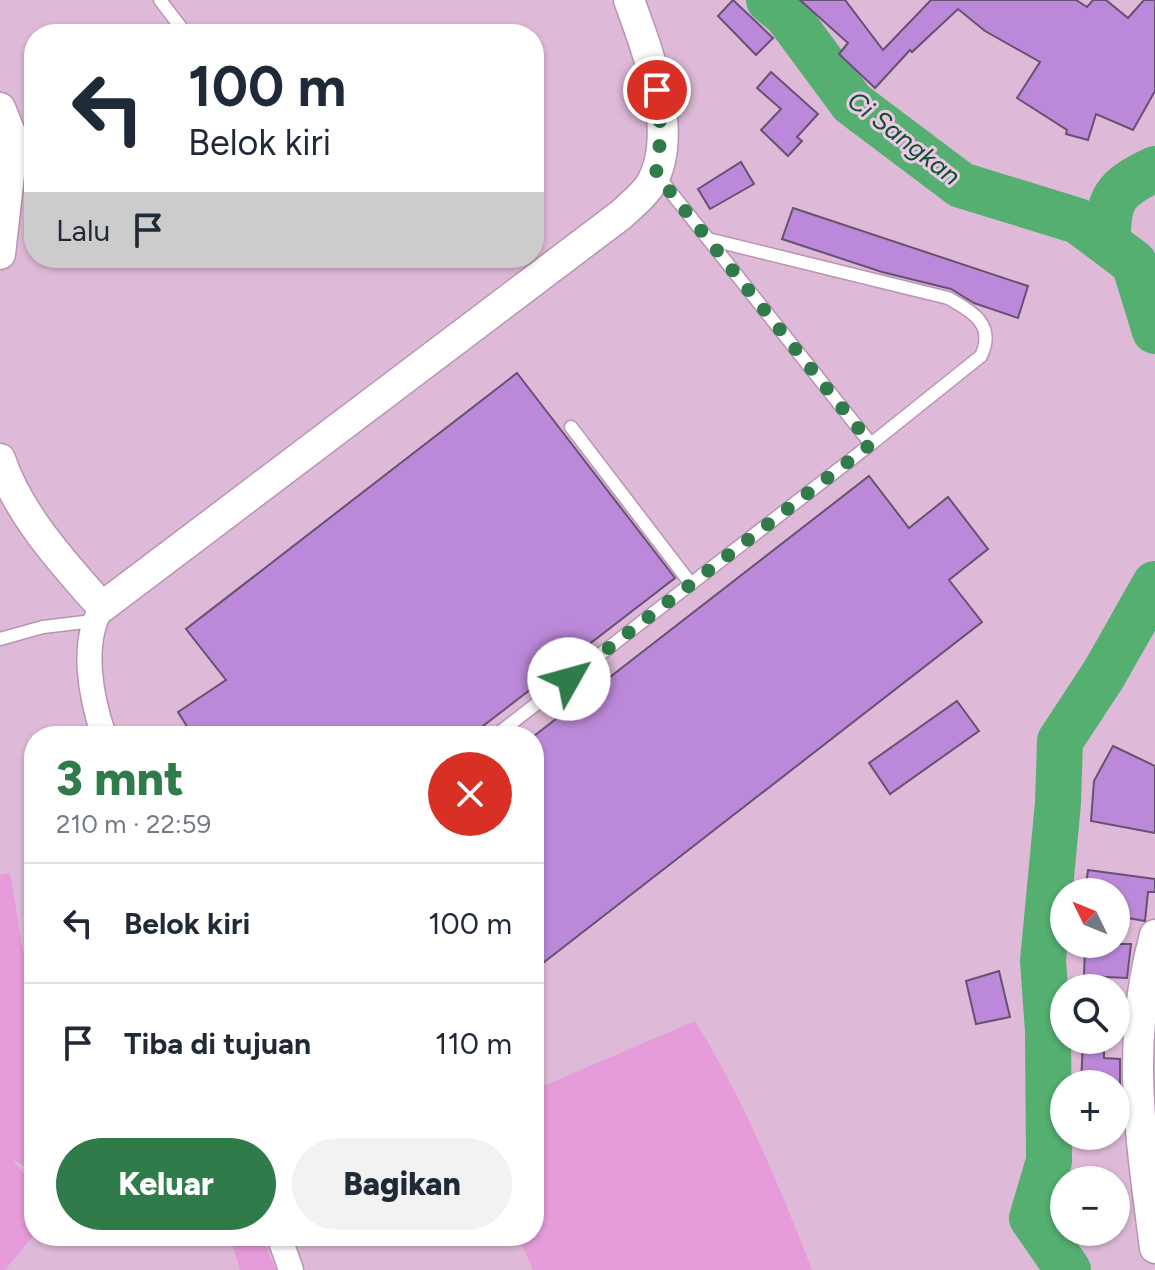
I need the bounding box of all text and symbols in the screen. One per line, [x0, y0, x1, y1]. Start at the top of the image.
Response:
text: 100 m [188, 53, 346, 120]
icon: left [56, 56, 160, 160]
pin [623, 56, 691, 124]
icon: arrive [635, 68, 679, 112]
water label: Ci Sangkan [841, 84, 967, 192]
text: Belok kiri [188, 121, 331, 164]
icon: arrive [126, 208, 170, 252]
text: Lalu [56, 212, 110, 249]
position arrow [527, 637, 611, 721]
text: 3 mnt [56, 749, 184, 807]
button: close [428, 752, 512, 836]
text: 210 m · 22:59 [56, 808, 211, 840]
north arrow [1050, 878, 1130, 958]
map controls [1050, 878, 1130, 1246]
icon: left [56, 901, 100, 945]
text: Belok kiri [124, 905, 250, 942]
text: 100 m [428, 905, 512, 942]
button: search [1050, 974, 1130, 1054]
icon: arrive [56, 1021, 100, 1065]
text: Tiba di tujuan [124, 1025, 311, 1062]
text: 110 m [435, 1025, 512, 1062]
button: + [1050, 1070, 1130, 1150]
button: Keluar [56, 1138, 276, 1230]
button: Bagikan [292, 1138, 512, 1230]
button: − [1050, 1166, 1130, 1246]

